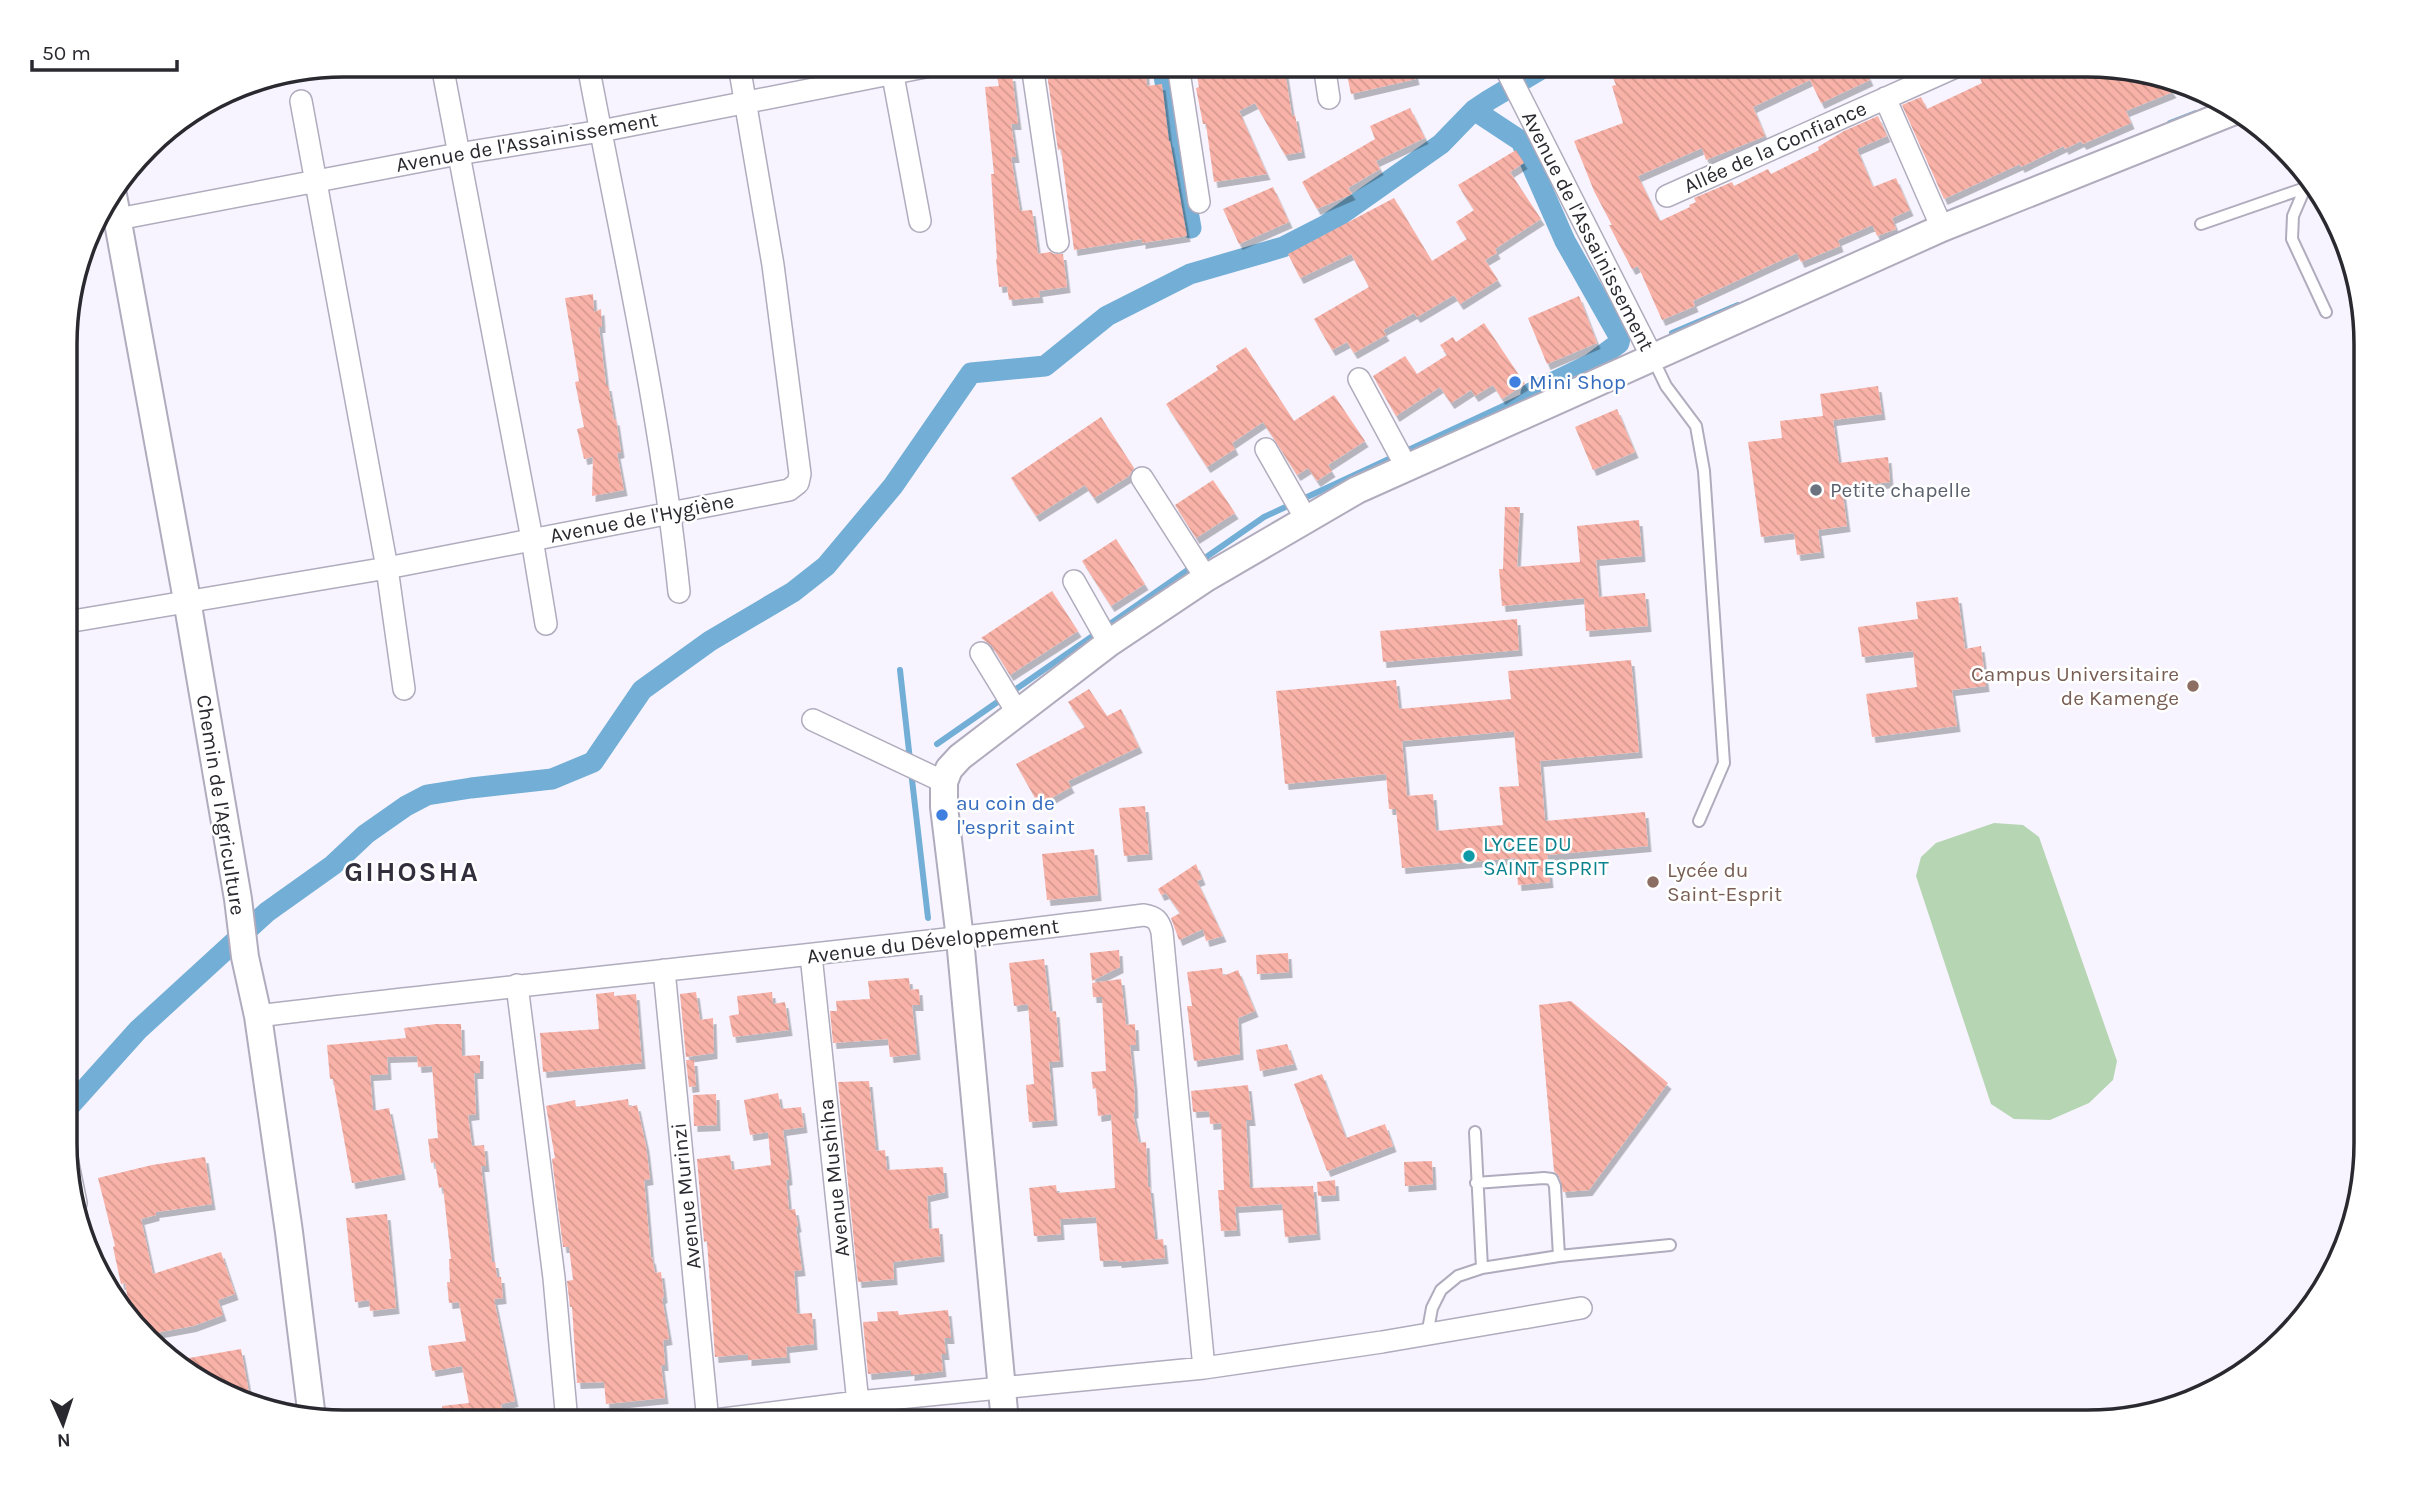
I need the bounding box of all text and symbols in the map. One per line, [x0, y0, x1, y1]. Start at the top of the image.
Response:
scale bar [32, 28, 177, 72]
text: 50 m [42, 41, 91, 65]
street label: Allée de la Confiance [1680, 96, 1870, 198]
street label: Avenue de l'Assainissement [394, 107, 660, 177]
street label: Avenue de l'Assainissement [1517, 107, 1659, 355]
place label: Mini Shop [1529, 370, 1626, 394]
marker: Mini Shop [1507, 374, 1523, 390]
place label: Petite chapelle [1830, 478, 1971, 502]
marker: Petite chapelle [1808, 482, 1824, 498]
street label: Avenue de l'Hygiène [548, 488, 736, 548]
place label: Campus Universitaire de Kamenge [1971, 662, 2179, 710]
marker: Campus Universitaire de Kamenge [2185, 678, 2201, 694]
street label: Chemin de l'Agriculture [192, 693, 250, 917]
place label: au coin de l'esprit saint [956, 791, 1075, 839]
marker: au coin de l'esprit saint [934, 807, 950, 823]
place label: LYCEE DU SAINT ESPRIT [1483, 832, 1609, 880]
marker: LYCEE DU SAINT ESPRIT [1461, 848, 1477, 864]
district label: GIHOSHA [344, 855, 480, 888]
place label: Lycée du Saint-Esprit [1667, 858, 1782, 906]
marker: Lycée du Saint-Esprit [1645, 874, 1661, 890]
street label: Avenue du Développement [806, 914, 1061, 968]
street label: Avenue Mushiha [814, 1098, 854, 1258]
street label: Avenue Murinzi [666, 1121, 706, 1271]
north arrow [28, 1389, 98, 1459]
text: N [56, 1429, 71, 1451]

